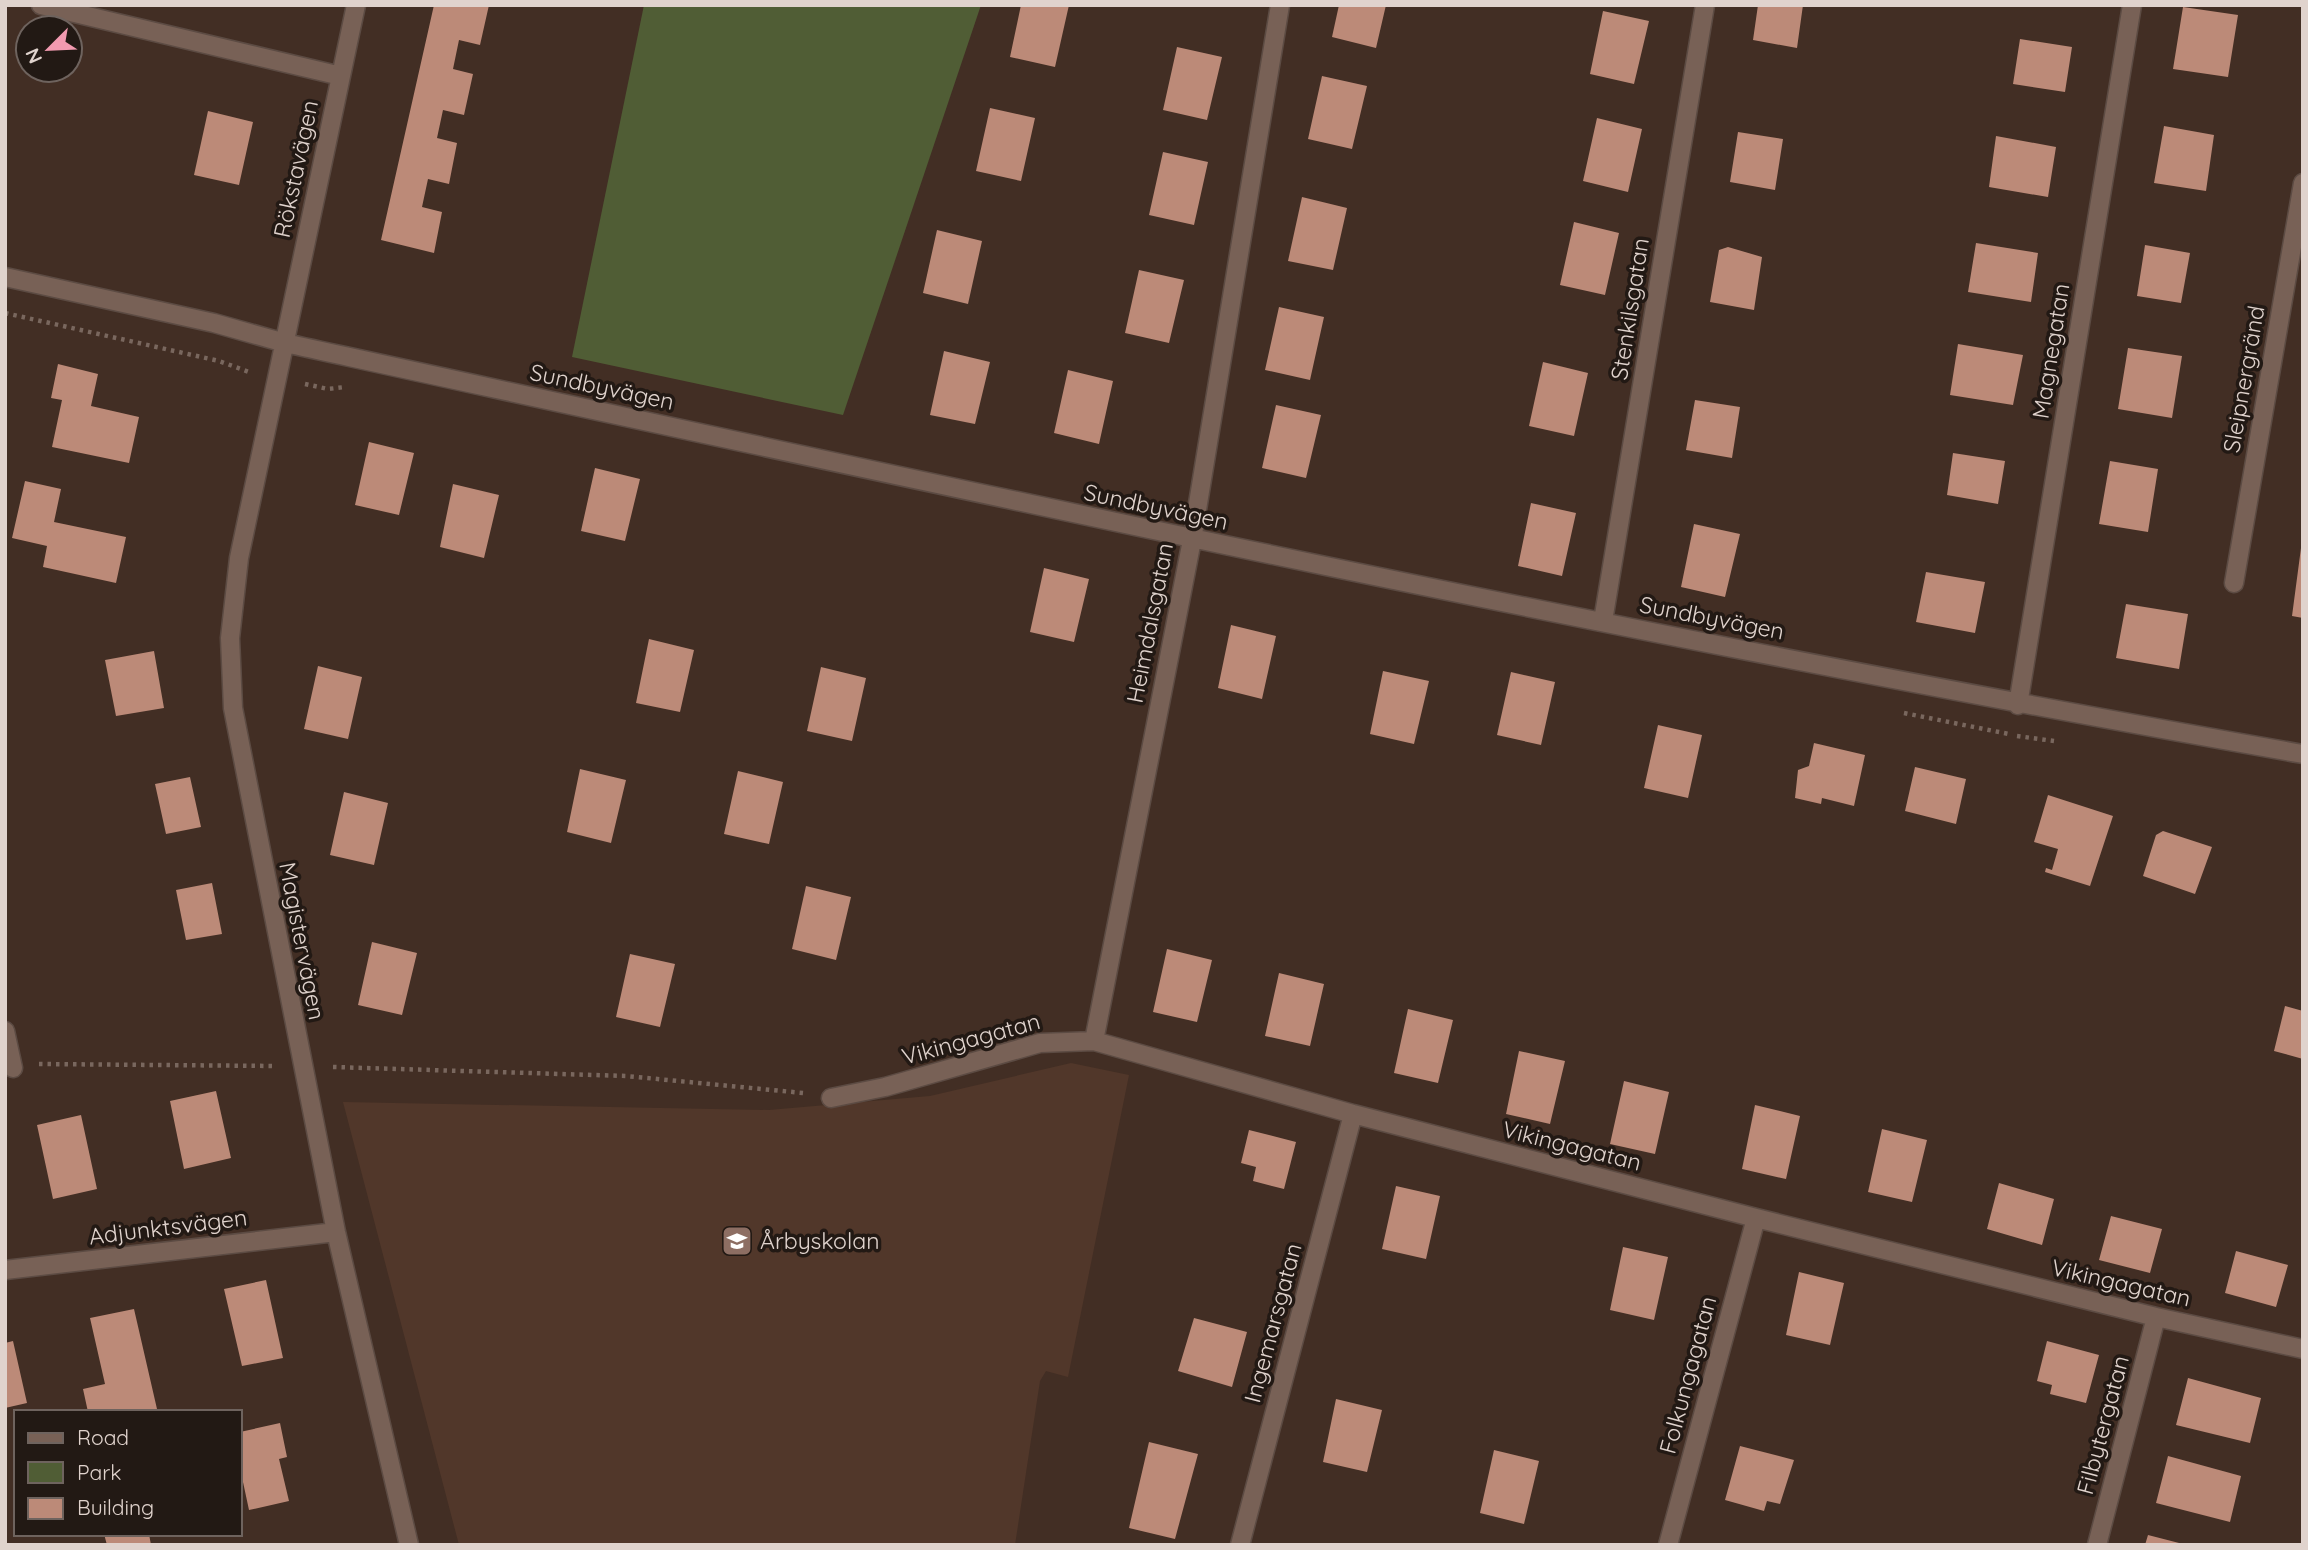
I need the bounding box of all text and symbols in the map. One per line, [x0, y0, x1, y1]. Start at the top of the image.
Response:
north arrow [14, 14, 84, 84]
text: N [20, 45, 47, 67]
street label: Rökstavägen [267, 97, 324, 240]
street label: Stenkilsgatan [1604, 236, 1655, 382]
street label: Magnegatan [2025, 281, 2076, 421]
street label: Sleipnergränd [2216, 303, 2271, 455]
street label: Sundbyvägen [527, 357, 677, 416]
street label: Sundbyvägen [1081, 477, 1231, 536]
street label: Heimdalsgatan [1120, 540, 1179, 705]
street label: Sundbyvägen [1637, 589, 1787, 646]
street label: Magistervägen [273, 860, 332, 1022]
street label: Vikingagatan [898, 1006, 1043, 1071]
street label: Vikingagatan [1500, 1114, 1645, 1177]
street label: Adjunktsvägen [87, 1202, 249, 1251]
school or university icon: Årbyskolan [720, 1224, 754, 1258]
place label: Årbyskolan [760, 1226, 880, 1255]
street label: Ingemarsgatan [1237, 1240, 1308, 1406]
street label: Vikingagatan [2049, 1252, 2194, 1313]
street label: Folkungagatan [1653, 1293, 1722, 1457]
street label: Filbytergatan [2070, 1352, 2135, 1498]
legend [14, 1410, 242, 1536]
text: Road [77, 1424, 129, 1450]
text: Park [77, 1459, 121, 1485]
text: Building [77, 1494, 154, 1520]

